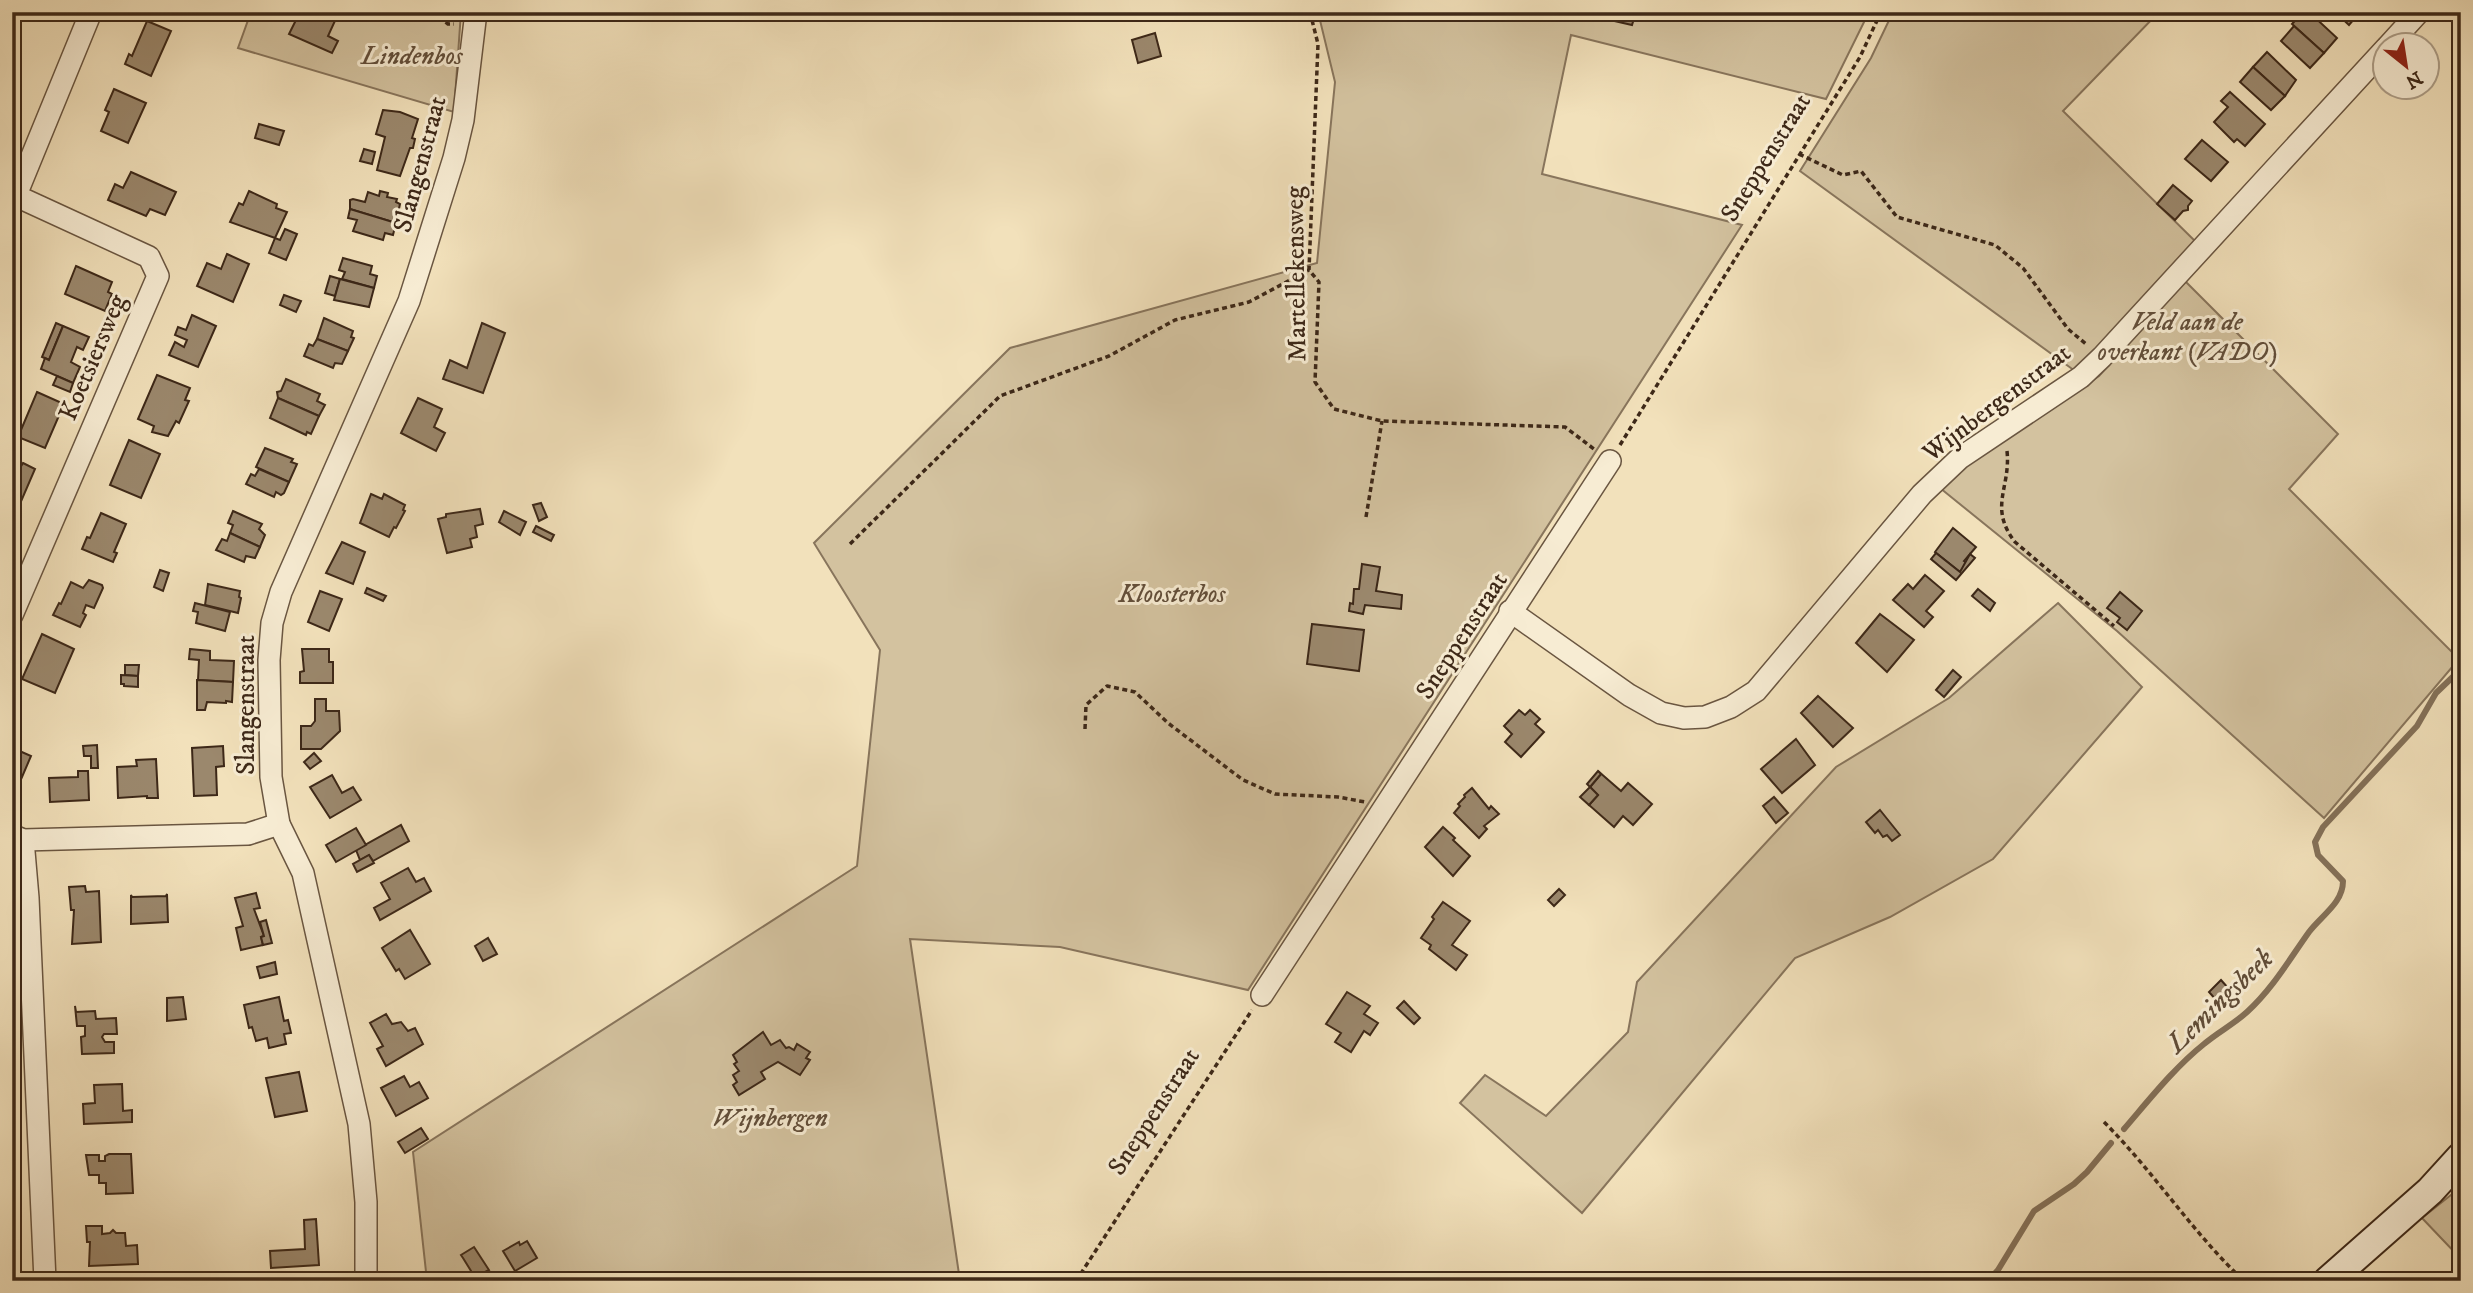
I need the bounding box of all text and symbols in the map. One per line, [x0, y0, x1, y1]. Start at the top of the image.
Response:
north arrow [2372, 32, 2442, 102]
park label: Lindenbos [359, 40, 464, 73]
text: N [2401, 66, 2426, 93]
street label: Sneppenstraat [1714, 87, 1819, 228]
street label: Slangenstraat [386, 92, 455, 236]
street label: Martellekensweg [1278, 186, 1315, 362]
street label: Koetsiersweg [52, 289, 135, 426]
park label: Veld aan de overkant (VADO) [2097, 306, 2277, 369]
street label: Wijnbergenstraat [1915, 337, 2078, 470]
street label: Sneppenstraat [1409, 566, 1516, 706]
park label: Kloosterbos [1118, 578, 1227, 611]
street label: Slangenstraat [230, 635, 263, 775]
water label: Lemingsbeek [2158, 941, 2281, 1062]
street label: Sneppenstraat [1101, 1042, 1208, 1182]
park label: Wijnbergen [712, 1102, 828, 1135]

